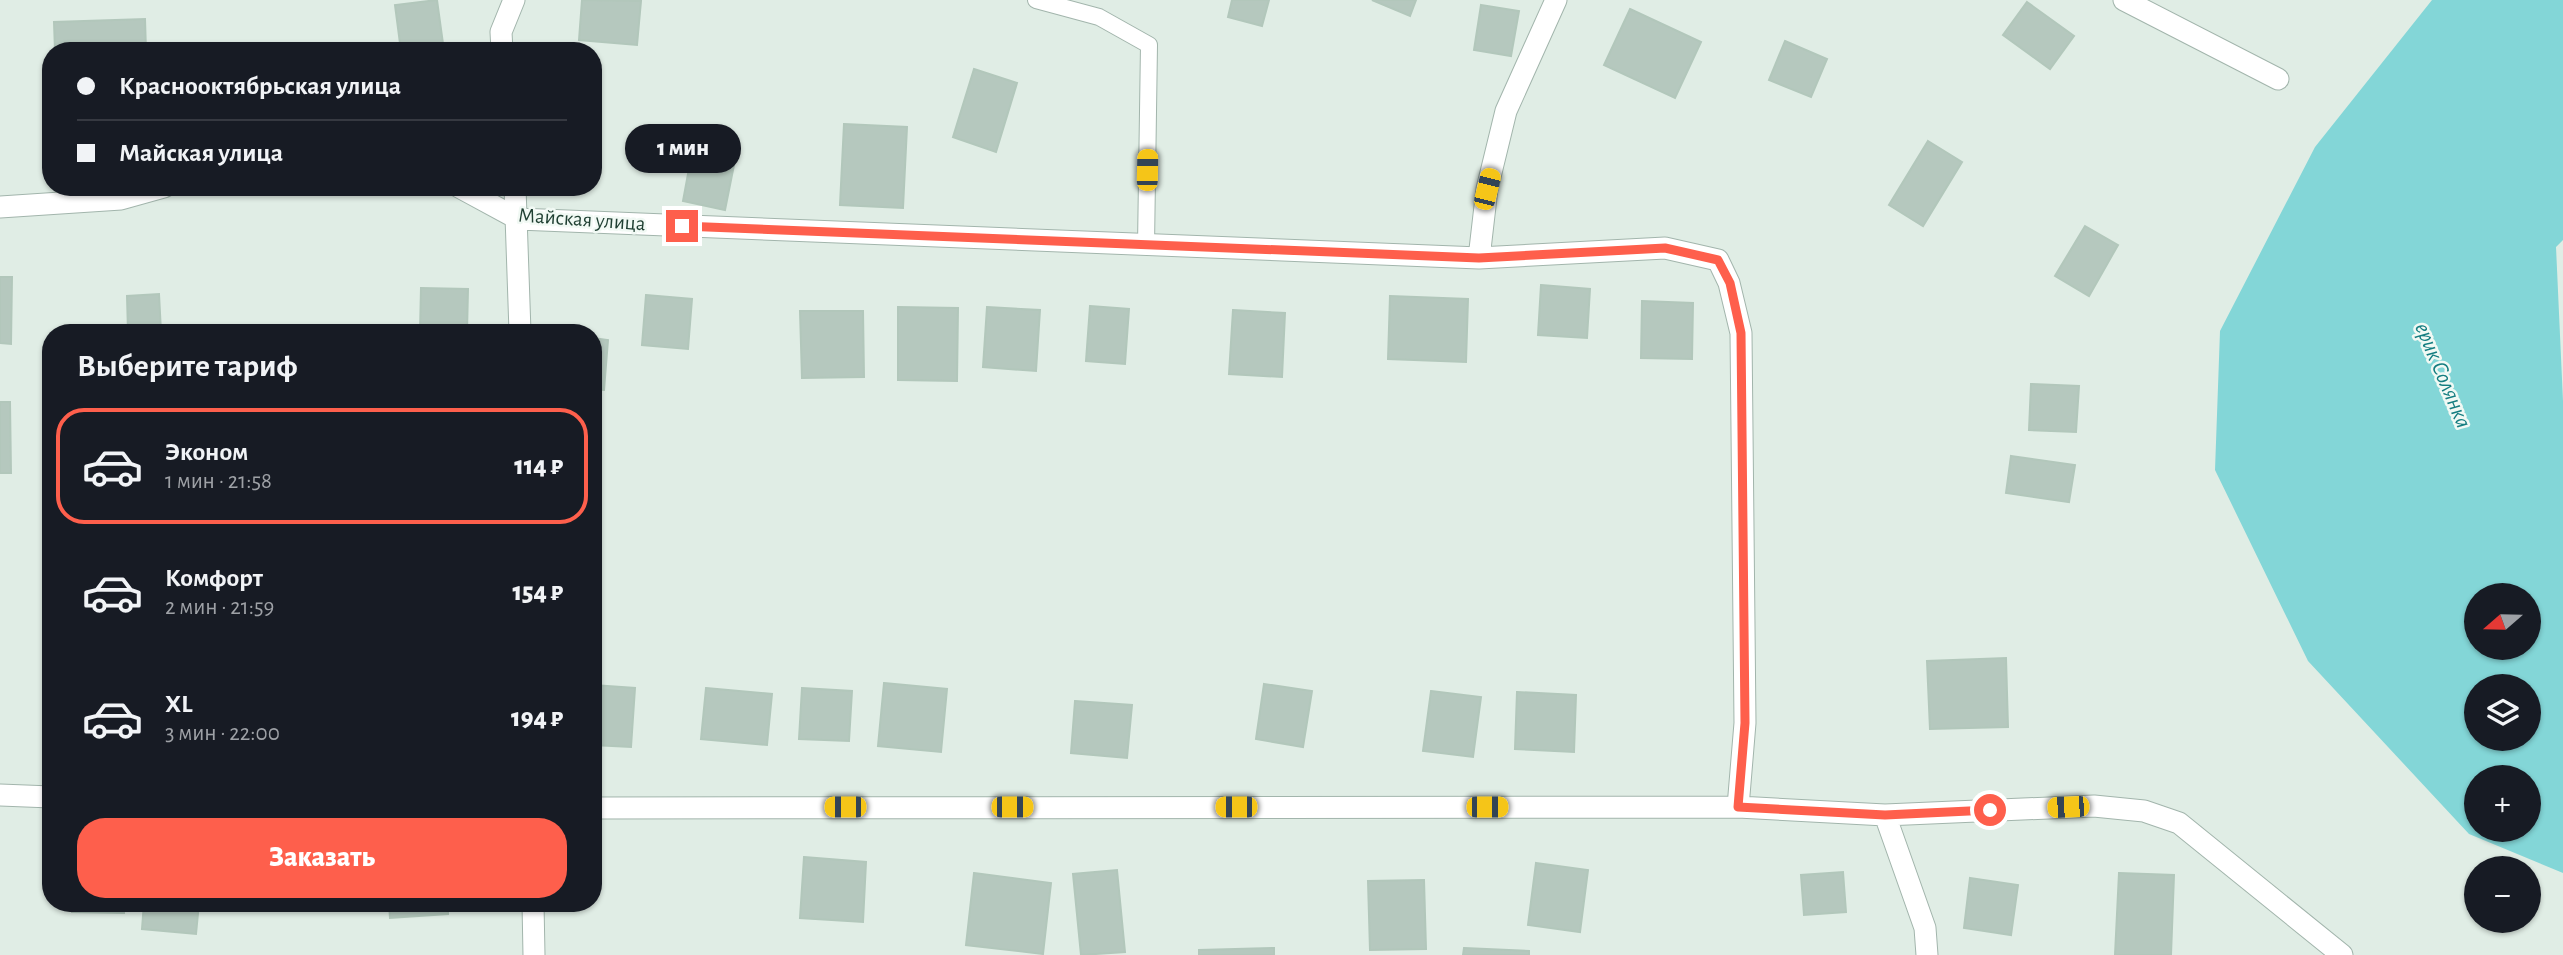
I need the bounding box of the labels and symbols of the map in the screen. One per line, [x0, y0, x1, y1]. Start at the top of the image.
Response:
callout: 1 мин [624, 124, 740, 174]
car [1137, 149, 1158, 191]
car [1472, 166, 1503, 212]
street label: Майская улица [518, 205, 647, 234]
route end [666, 210, 698, 242]
water label: ерик Солянка [2410, 320, 2475, 431]
north arrow [2464, 583, 2541, 660]
route start [1974, 794, 2006, 826]
car [2047, 796, 2090, 818]
car [825, 797, 867, 818]
car [992, 797, 1034, 818]
car [1216, 797, 1258, 818]
car [1467, 797, 1509, 818]

